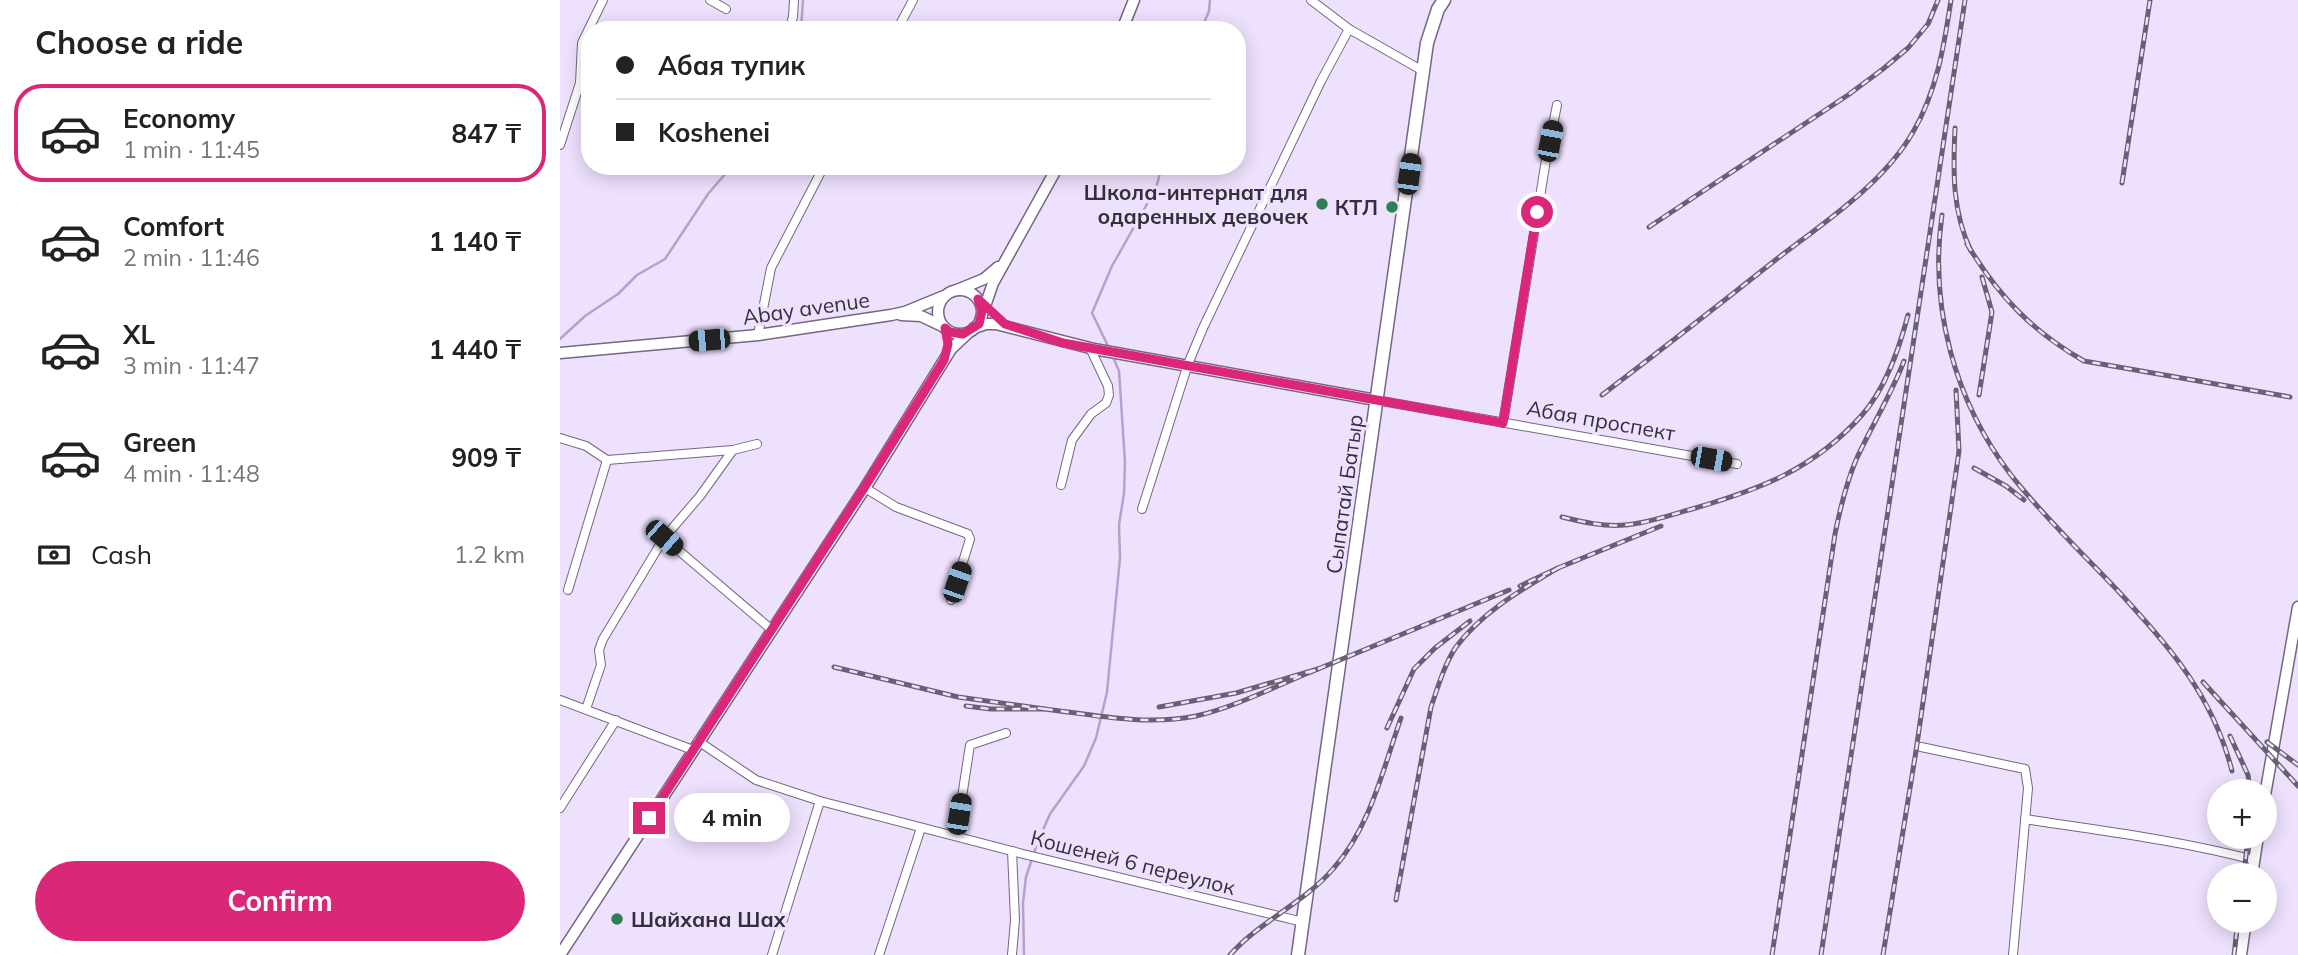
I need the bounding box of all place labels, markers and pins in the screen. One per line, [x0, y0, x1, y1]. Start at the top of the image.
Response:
place label: Школа-интернат для одаренных девочек [1084, 179, 1309, 229]
place label: КТЛ [1335, 194, 1378, 220]
marker: Школа-интернат для одаренных девочек [1314, 196, 1330, 212]
marker: КТЛ [1384, 199, 1400, 215]
place label: Шайхана Шах [631, 906, 786, 932]
marker: Шайхана Шах [609, 911, 625, 927]

